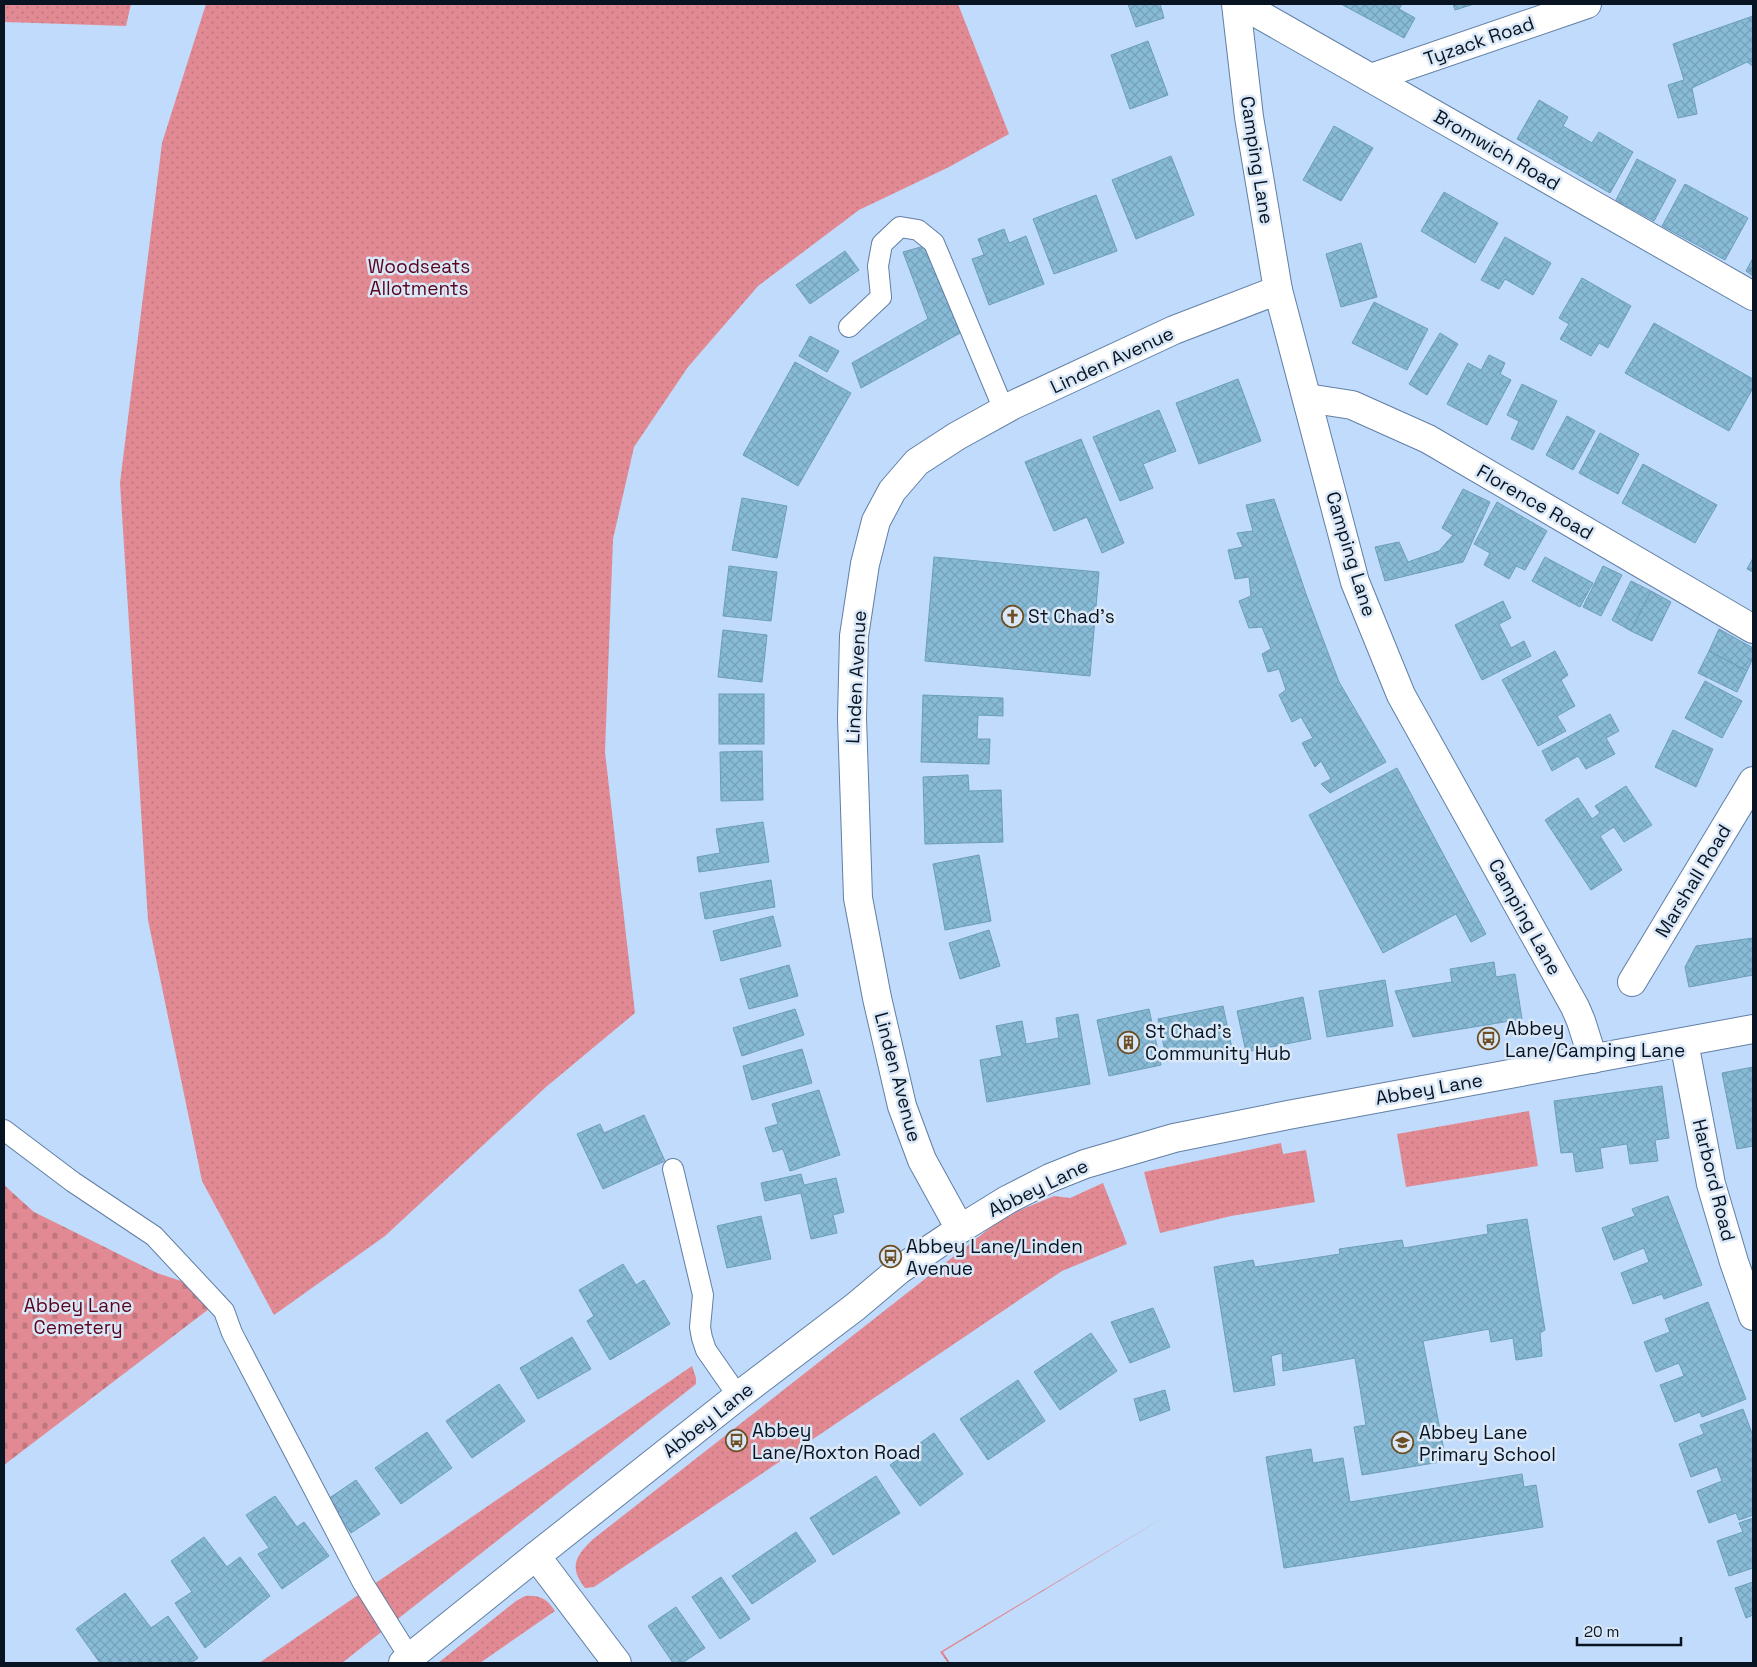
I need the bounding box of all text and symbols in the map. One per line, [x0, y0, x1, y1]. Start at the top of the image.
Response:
street label: Tyzack Road [1421, 10, 1537, 72]
street label: Camping Lane [1235, 94, 1279, 226]
street label: Bromwich Road [1429, 104, 1565, 196]
park label: Woodseats Allotments [368, 254, 470, 301]
street label: Linden Avenue [1046, 320, 1178, 400]
street label: Florence Road [1472, 459, 1598, 545]
street label: Camping Lane [1320, 489, 1382, 619]
church icon: St Chad's [1000, 604, 1024, 628]
place label: St Chad's [1028, 604, 1115, 629]
street label: Linden Avenue [840, 610, 872, 744]
street label: Marshall Road [1649, 820, 1737, 942]
street label: Camping Lane [1483, 854, 1567, 980]
street label: Linden Avenue [869, 1009, 927, 1145]
place label: Abbey Lane/Camping Lane [1505, 1016, 1685, 1063]
place label: St Chad's Community Hub [1145, 1019, 1291, 1066]
bus stop icon: Abbey Lane/Camping Lane [1477, 1027, 1501, 1051]
building icon: St Chad's Community Hub [1117, 1030, 1141, 1054]
street label: Abbey Lane [1373, 1067, 1485, 1111]
street label: Harbord Road [1687, 1116, 1741, 1244]
street label: Abbey Lane [984, 1153, 1092, 1223]
place label: Abbey Lane/Linden Avenue [906, 1234, 1083, 1281]
bus stop icon: Abbey Lane/Linden Avenue [878, 1245, 902, 1269]
park label: Abbey Lane Cemetery [24, 1293, 132, 1340]
street label: Abbey Lane [658, 1377, 758, 1463]
place label: Abbey Lane/Roxton Road [752, 1418, 921, 1465]
place label: Abbey Lane Primary School [1419, 1420, 1556, 1467]
bus stop icon: Abbey Lane/Roxton Road [724, 1429, 748, 1453]
school or university icon: Abbey Lane Primary School [1391, 1431, 1415, 1455]
scale bar [1577, 1614, 1681, 1646]
text: 20 m [1584, 1622, 1619, 1641]

